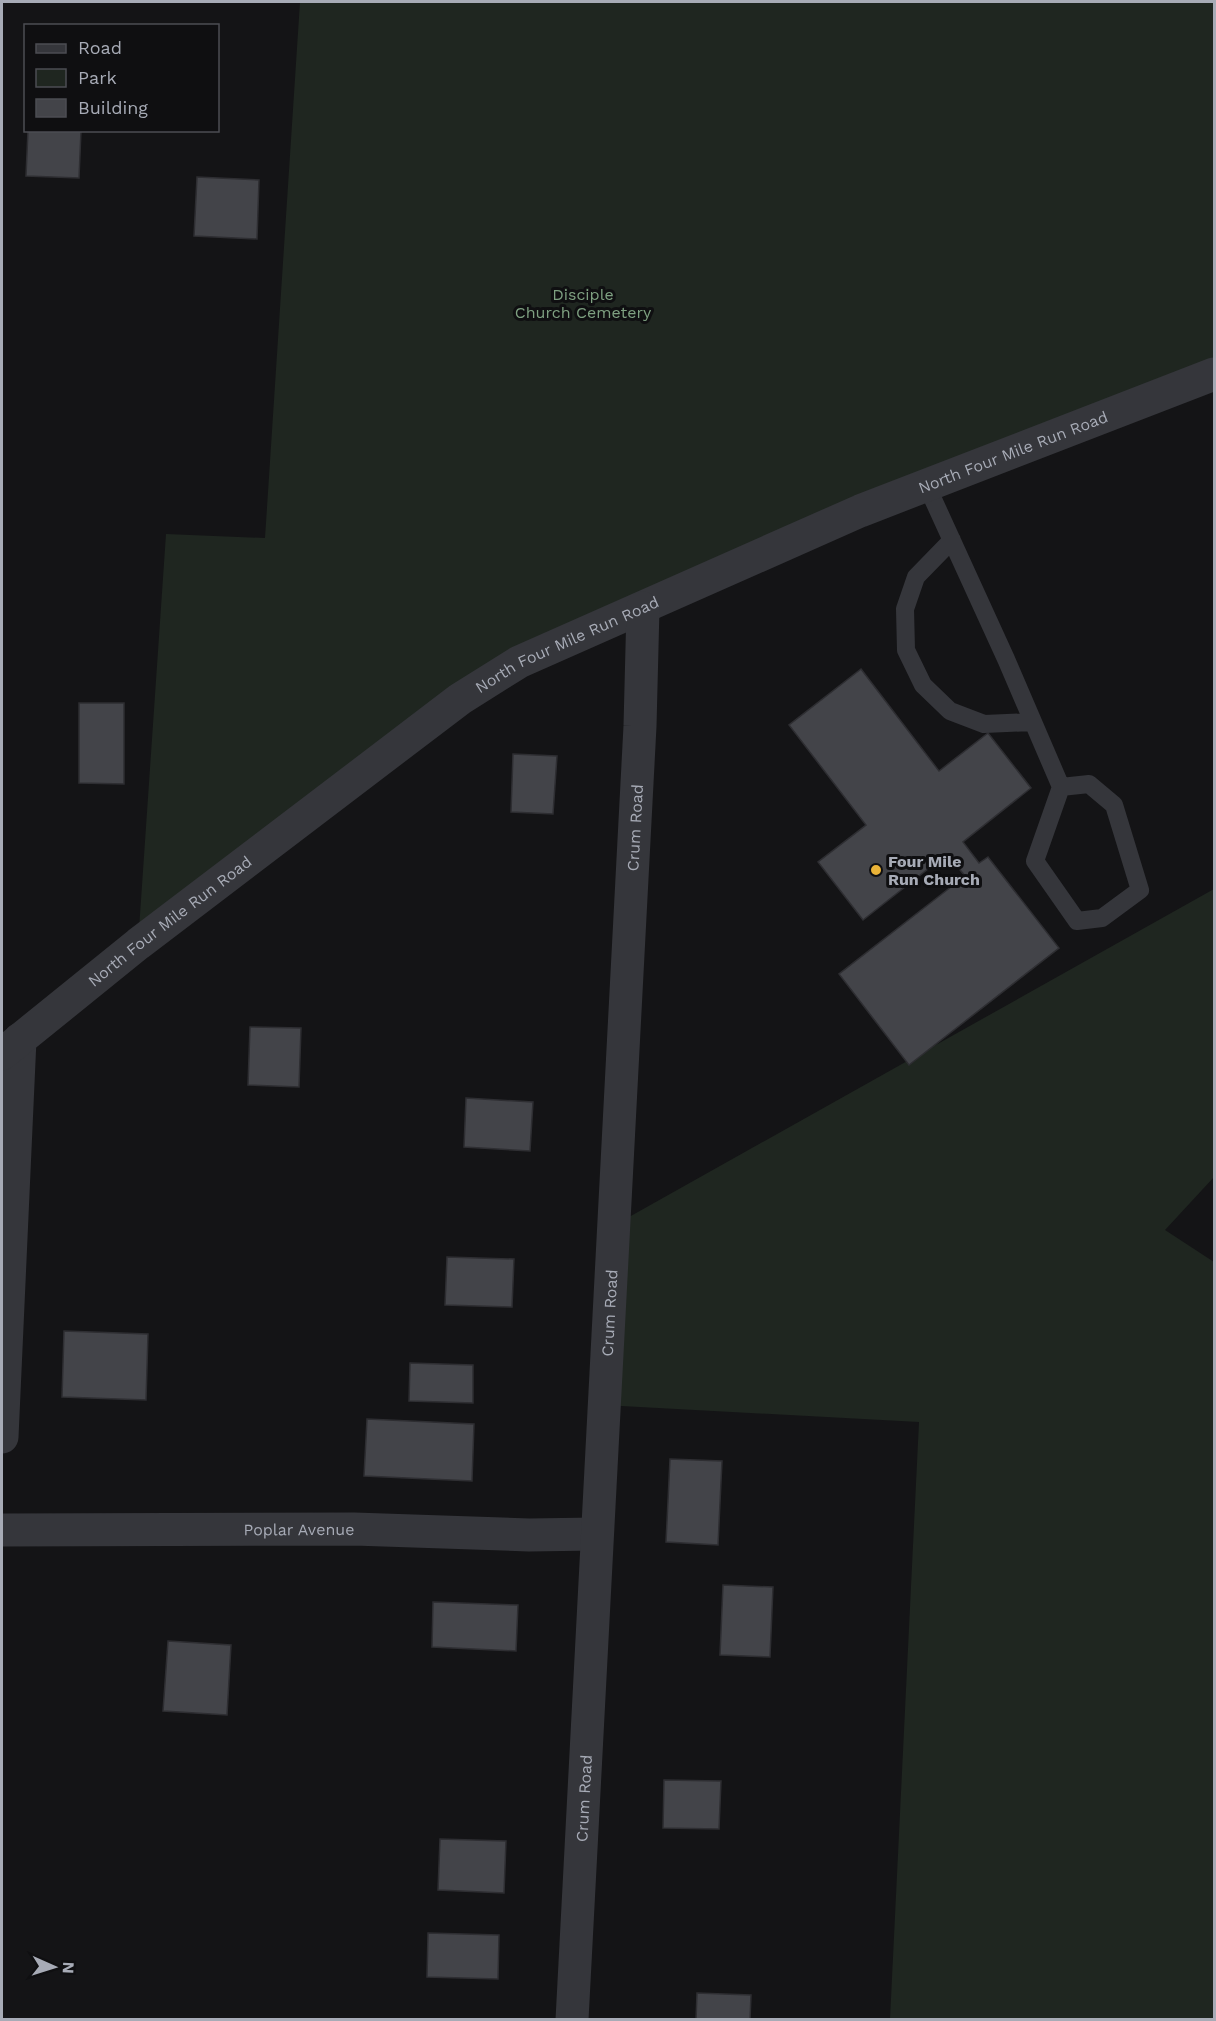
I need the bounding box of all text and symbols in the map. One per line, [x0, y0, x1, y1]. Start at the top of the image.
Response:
legend [24, 24, 219, 132]
text: Road [78, 37, 122, 58]
text: Park [78, 67, 117, 88]
text: Building [78, 97, 148, 118]
park label: Disciple Church Cemetery [515, 285, 652, 322]
street label: North Four Mile Run Road [916, 407, 1111, 498]
street label: North Four Mile Run Road [472, 592, 662, 697]
street label: Crum Road [623, 784, 647, 872]
street label: North Four Mile Run Road [84, 852, 255, 991]
place label: Four Mile Run Church [888, 852, 980, 889]
marker: Four Mile Run Church [869, 863, 883, 877]
street label: Crum Road [598, 1269, 621, 1357]
street label: Poplar Avenue [244, 1520, 354, 1539]
street label: Crum Road [572, 1754, 596, 1842]
north arrow [24, 1937, 84, 1997]
text: N [59, 1961, 78, 1974]

